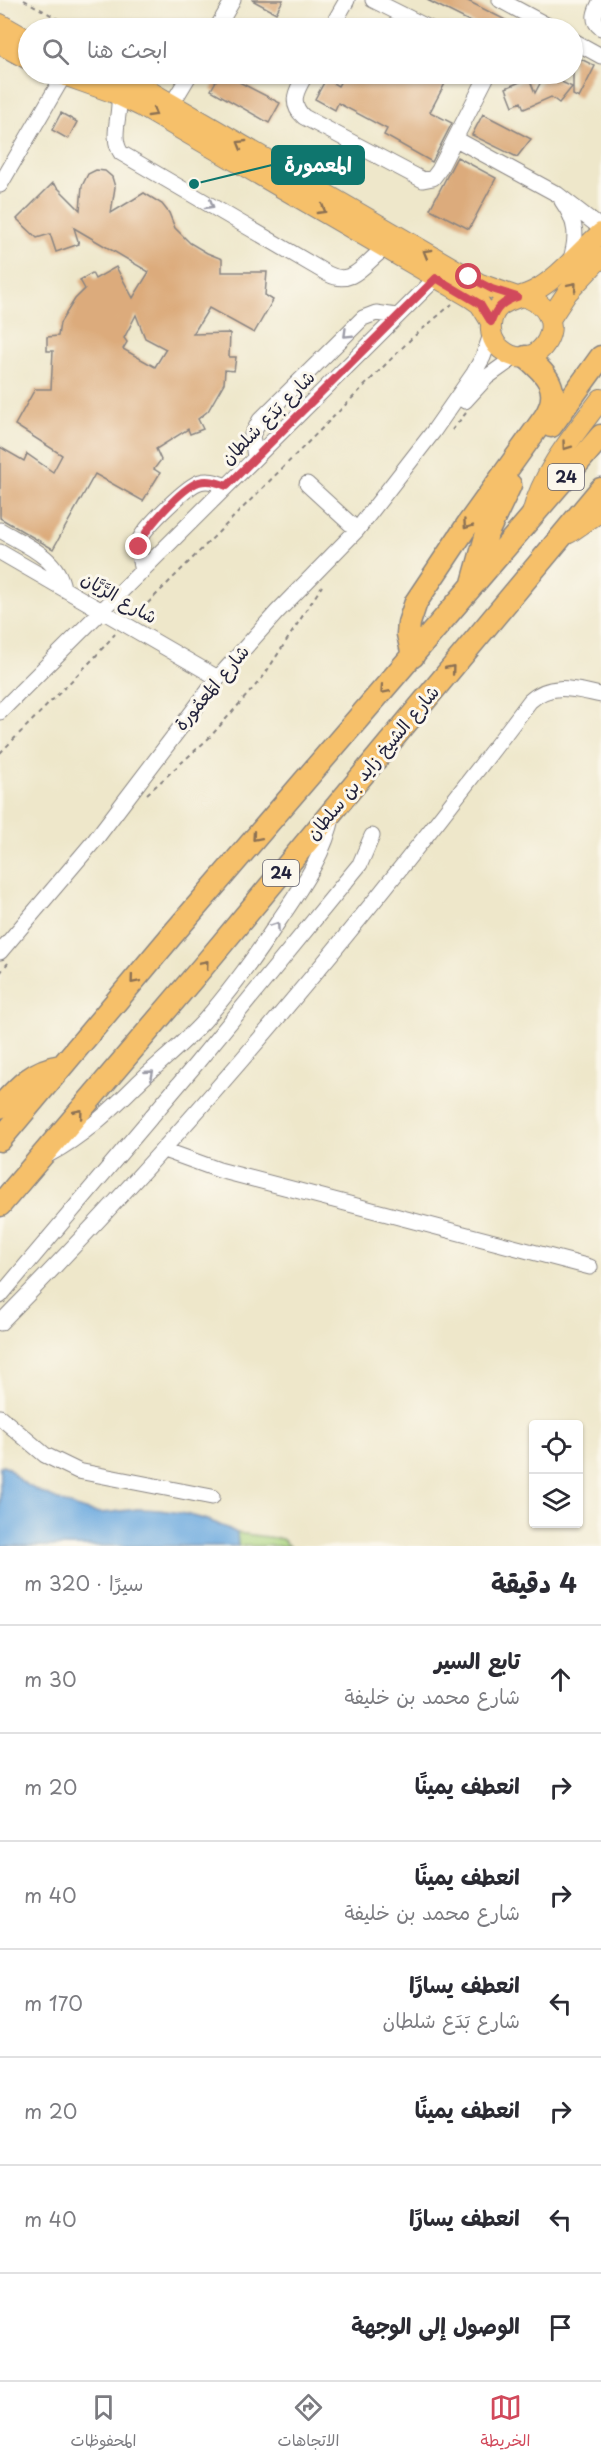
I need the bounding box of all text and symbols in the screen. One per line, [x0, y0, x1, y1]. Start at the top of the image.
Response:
search box [18, 18, 583, 84]
text: ابحث هنا [87, 32, 168, 65]
icon: search [39, 35, 72, 68]
one-way arrow [147, 106, 157, 117]
one-way arrow [237, 140, 247, 151]
callout: المعمورة [272, 146, 364, 184]
text: المعمورة [284, 149, 352, 179]
one-way arrow [204, 198, 214, 210]
one-way arrow [316, 203, 326, 214]
one-way arrow [423, 248, 433, 260]
route start [455, 263, 481, 289]
one-way arrow [566, 282, 577, 293]
one-way arrow [343, 327, 354, 338]
street label: شارع بَدَع سُلطان [214, 364, 320, 470]
one-way arrow [562, 440, 573, 451]
road number: 24 [548, 464, 584, 490]
one-way arrow [463, 518, 474, 529]
route end [125, 533, 151, 559]
street label: شارع الرَّيَّان [77, 564, 163, 629]
street label: شارع المَعمُورة [167, 638, 255, 736]
one-way arrow [443, 665, 454, 676]
street label: شارع الشيخ زايد بن سلطان [299, 679, 445, 845]
one-way arrow [380, 683, 391, 694]
one-way arrow [252, 831, 263, 841]
road number: 24 [263, 860, 299, 886]
one-way arrow [269, 922, 280, 933]
one-way arrow [198, 960, 209, 971]
one-way arrow [130, 973, 141, 984]
one-way arrow [143, 1070, 153, 1081]
one-way arrow [72, 1109, 83, 1120]
map controls [529, 1420, 583, 1528]
button: locate [529, 1420, 583, 1474]
button: layers [529, 1474, 583, 1528]
text: 4 دقيقة [491, 1563, 577, 1602]
text: سيرًا · 320 m [24, 1568, 144, 1598]
text: تابع السير [435, 1643, 520, 1676]
icon: ahead [544, 1663, 577, 1696]
text: 30 m [24, 1664, 77, 1694]
text: شارع محمد بن خليفة [344, 1681, 520, 1711]
text: انعطف يمينًا [415, 1768, 520, 1801]
icon: right [544, 1771, 577, 1804]
text: 20 m [24, 1772, 77, 1802]
text: انعطف يمينًا [415, 1859, 520, 1892]
icon: right [544, 1879, 577, 1912]
text: 40 m [24, 1880, 77, 1910]
text: شارع محمد بن خليفة [344, 1897, 520, 1927]
text: انعطف يسارًا [409, 1967, 520, 2000]
icon: left [544, 1987, 577, 2020]
text: 170 m [24, 1988, 83, 2018]
text: شارع بَدَع سُلطان [382, 2005, 520, 2035]
text: انعطف يمينًا [415, 2092, 520, 2125]
icon: right [544, 2095, 577, 2128]
text: 20 m [24, 2096, 77, 2126]
text: انعطف يسارًا [409, 2200, 520, 2233]
icon: left [544, 2203, 577, 2236]
text: 40 m [24, 2204, 77, 2234]
text: الوصول إلى الوجهة [351, 2308, 520, 2341]
icon: arrive [544, 2311, 577, 2344]
tab: المحفوظات [71, 2391, 136, 2455]
tab: الاتجاهات [278, 2391, 339, 2455]
tab: الخريطة [481, 2391, 530, 2455]

